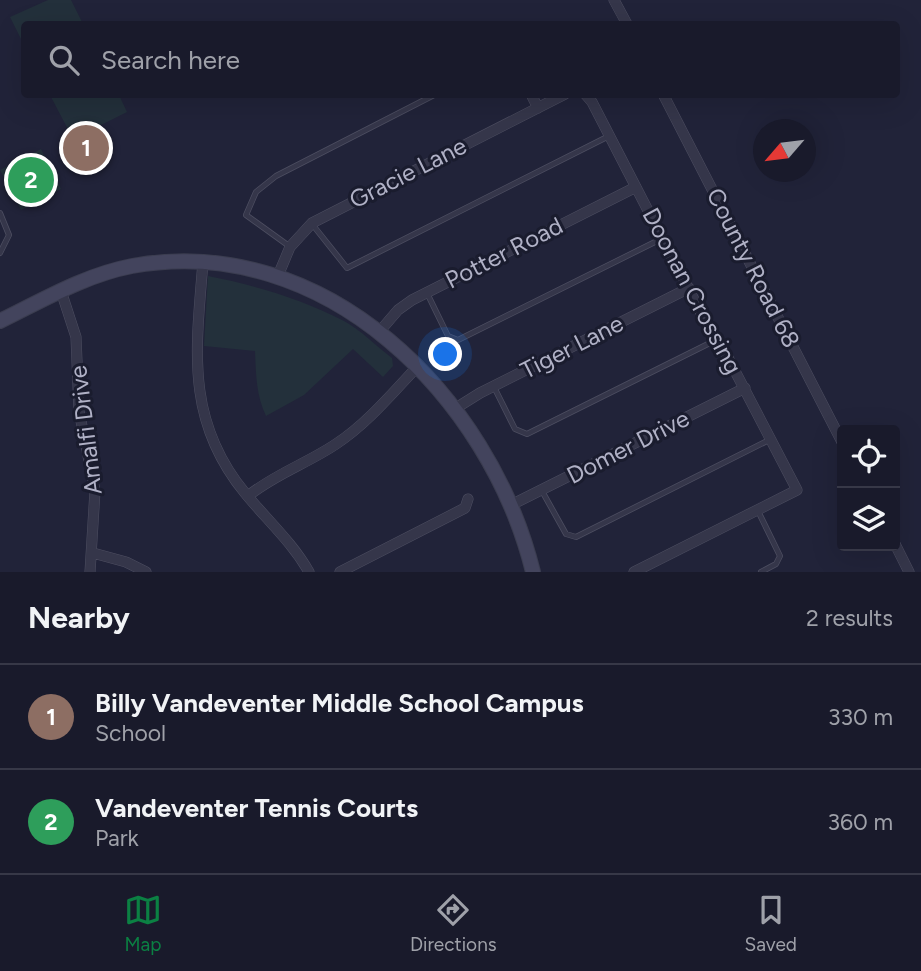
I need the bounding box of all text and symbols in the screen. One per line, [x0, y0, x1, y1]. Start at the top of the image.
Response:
search box [21, 21, 900, 98]
icon: search [45, 41, 83, 79]
text: Search here [101, 44, 240, 76]
north arrow [753, 119, 816, 182]
pin: 1 [63, 122, 109, 174]
street label: Gracie Lane [344, 131, 471, 214]
pin: 2 [8, 154, 54, 206]
street label: County Road 68 [701, 183, 806, 352]
street label: Doonan Crossing [636, 203, 748, 379]
street label: Potter Road [440, 211, 567, 295]
street label: Tiger Lane [516, 308, 628, 385]
your location [428, 337, 462, 371]
street label: Amalfi Drive [63, 364, 108, 496]
street label: Domer Drive [562, 403, 694, 490]
map controls [837, 425, 900, 551]
button: locate [837, 425, 900, 488]
button: layers [837, 488, 900, 551]
text: Nearby [28, 599, 130, 636]
text: 2 results [806, 604, 893, 632]
text: Billy Vandeventer Middle School Campus [95, 687, 584, 719]
text: 1 [46, 703, 56, 731]
text: 330 m [828, 703, 893, 731]
text: School [95, 719, 166, 747]
text: Vandeventer Tennis Courts [95, 792, 418, 824]
text: 2 [44, 808, 58, 836]
text: 360 m [827, 808, 893, 836]
text: Park [95, 824, 139, 852]
tab: Map [124, 891, 162, 956]
tab: Directions [410, 891, 497, 956]
tab: Saved [745, 891, 797, 956]

